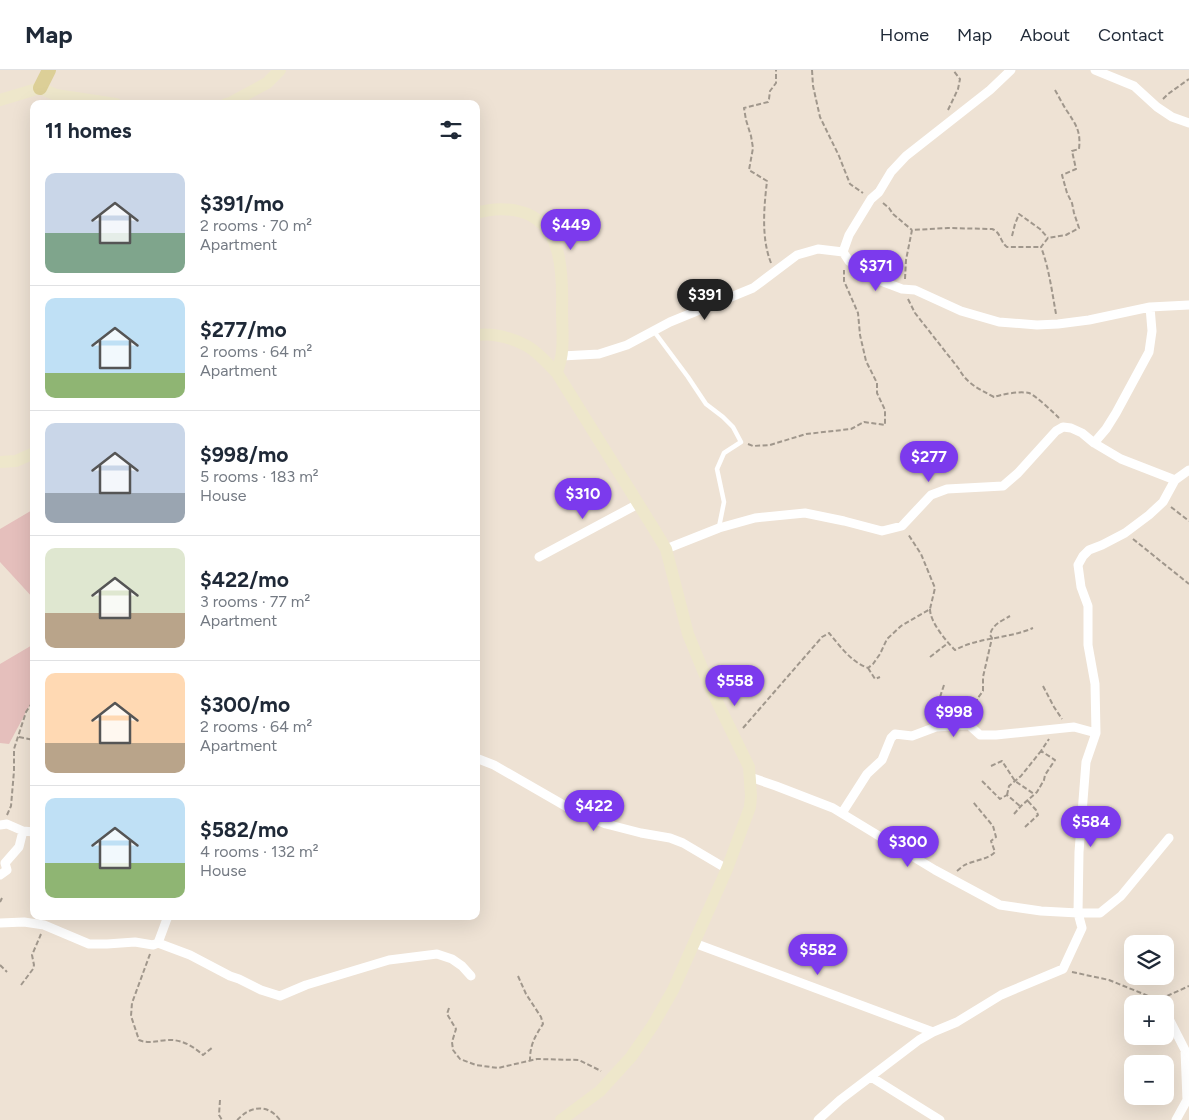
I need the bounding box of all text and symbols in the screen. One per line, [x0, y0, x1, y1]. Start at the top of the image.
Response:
text: Map [25, 20, 73, 49]
text: Home [880, 24, 929, 46]
text: Map [957, 24, 992, 46]
text: About [1020, 24, 1070, 46]
text: Contact [1098, 24, 1164, 46]
icon: filters [437, 116, 465, 144]
text: 11 homes [45, 118, 132, 143]
text: $391/mo [200, 191, 284, 216]
icon: home [85, 193, 145, 253]
pin: $449 [541, 208, 601, 251]
text: $449 [552, 215, 590, 234]
text: 2 rooms · 70 m² [200, 216, 312, 235]
text: Apartment [200, 235, 277, 254]
pin: $371 [846, 250, 906, 292]
text: $371 [859, 256, 893, 275]
pin: $391 [675, 278, 735, 321]
text: $391 [688, 285, 722, 304]
text: $277/mo [200, 317, 287, 342]
icon: home [85, 318, 145, 378]
text: 2 rooms · 64 m² [200, 342, 312, 361]
text: Apartment [200, 361, 277, 380]
pin: $277 [899, 440, 959, 483]
text: $998/mo [200, 442, 288, 467]
icon: home [85, 443, 145, 503]
text: $277 [911, 447, 947, 466]
text: 5 rooms · 183 m² [200, 467, 319, 486]
pin: $310 [553, 478, 613, 520]
text: $310 [566, 484, 600, 503]
text: House [200, 486, 246, 505]
text: $422/mo [200, 567, 289, 592]
icon: home [85, 568, 145, 628]
text: 3 rooms · 77 m² [200, 592, 310, 611]
text: Apartment [200, 611, 277, 630]
pin: $558 [705, 664, 765, 707]
text: $558 [716, 671, 754, 690]
text: $300/mo [200, 692, 290, 717]
icon: home [85, 693, 145, 753]
pin: $998 [924, 696, 984, 738]
text: $998 [935, 702, 973, 721]
text: 2 rooms · 64 m² [200, 717, 312, 736]
text: Apartment [200, 736, 277, 755]
pin: $422 [564, 790, 624, 832]
text: $422 [575, 796, 613, 815]
pin: $584 [1061, 806, 1121, 848]
text: $584 [1072, 812, 1110, 831]
text: $582/mo [200, 817, 288, 842]
icon: home [85, 818, 145, 878]
pin: $300 [878, 826, 938, 868]
text: $300 [889, 832, 927, 851]
text: 4 rooms · 132 m² [200, 842, 319, 861]
text: House [200, 861, 246, 880]
pin: $582 [788, 934, 848, 976]
map controls [1124, 935, 1174, 1105]
button: layers [1124, 935, 1174, 985]
text: $582 [799, 940, 837, 959]
button: + [1124, 995, 1174, 1045]
button: − [1124, 1055, 1174, 1105]

